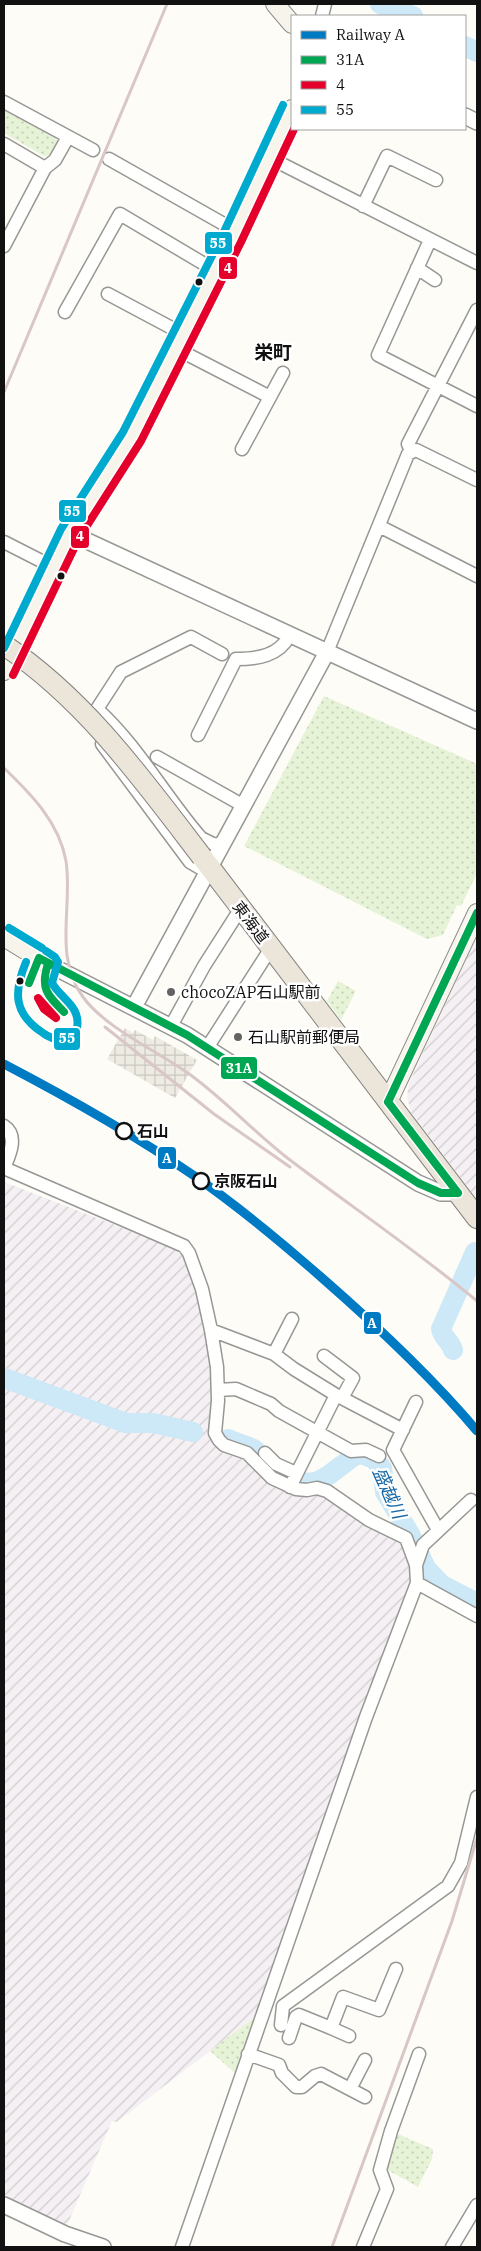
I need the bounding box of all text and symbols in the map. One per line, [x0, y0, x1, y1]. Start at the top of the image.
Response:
legend [291, 15, 466, 130]
text: Railway A [336, 25, 406, 44]
text: 31A [336, 50, 365, 69]
text: 4 [336, 75, 345, 94]
text: 55 [336, 100, 354, 119]
line badge: 55 [204, 231, 233, 255]
text: 55 [210, 234, 226, 252]
line badge: 4 [218, 256, 238, 280]
text: 4 [224, 259, 232, 277]
unlabelled marker [194, 277, 204, 287]
district label: 栄町 [254, 340, 292, 364]
line badge: 55 [58, 499, 87, 523]
text: 55 [64, 502, 80, 520]
line badge: 4 [70, 525, 90, 549]
text: 4 [76, 527, 84, 545]
unlabelled marker [56, 571, 66, 581]
street label: 東海道 [229, 897, 273, 947]
unlabelled marker [15, 976, 25, 986]
place label: chocoZAP石山駅前 [181, 982, 320, 1002]
marker: chocoZAP石山駅前 [165, 986, 177, 998]
line badge: 55 [53, 1027, 81, 1051]
place label: 石山駅前郵便局 [248, 1027, 360, 1047]
text: 55 [59, 1029, 75, 1047]
marker: 石山駅前郵便局 [232, 1031, 244, 1043]
line badge: 31A [220, 1056, 258, 1080]
text: 31A [226, 1059, 253, 1077]
place label: 石山 [137, 1121, 169, 1141]
marker: 石山 [115, 1122, 133, 1140]
line badge: A [157, 1146, 177, 1170]
text: A [162, 1149, 172, 1167]
place label: 京阪石山 [214, 1171, 278, 1191]
marker: 京阪石山 [192, 1172, 210, 1190]
line badge: A [363, 1311, 382, 1335]
text: A [367, 1314, 377, 1332]
water label: 盛越川 [368, 1463, 412, 1524]

